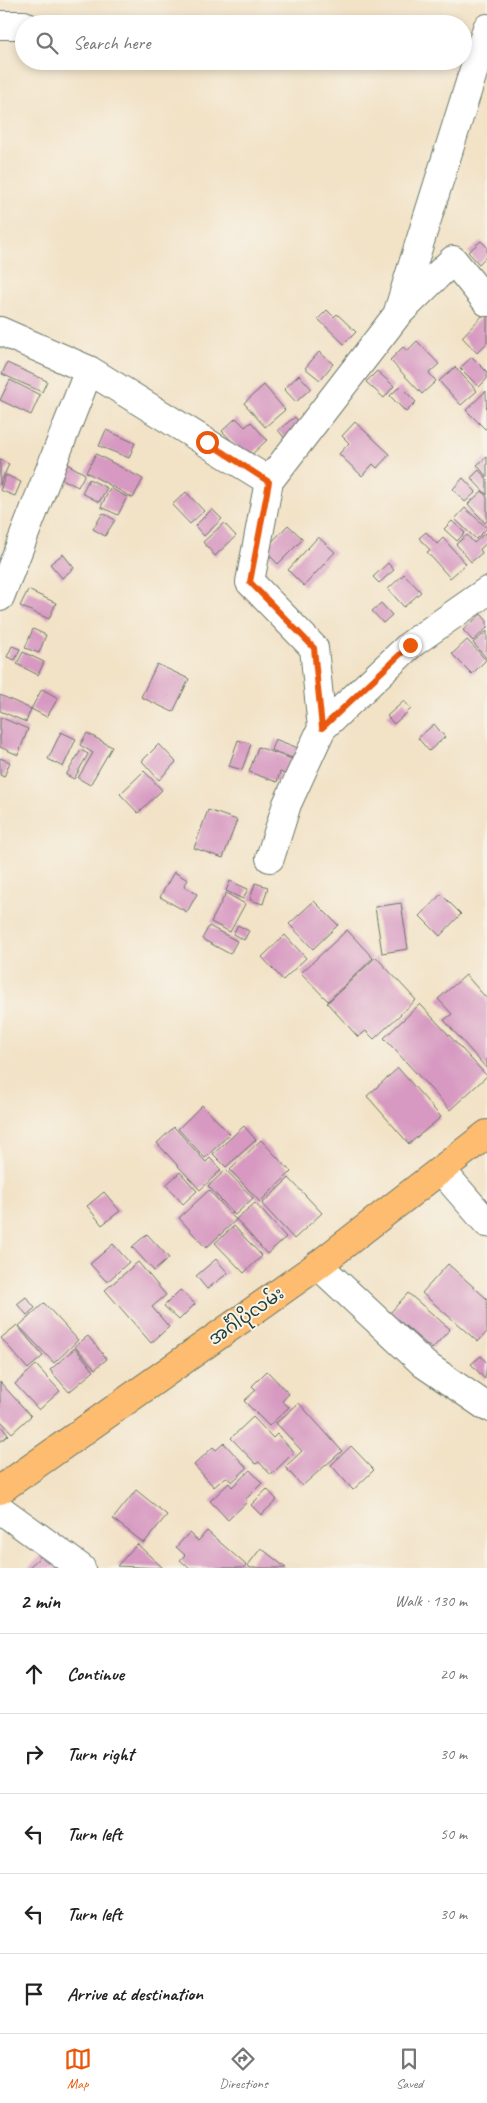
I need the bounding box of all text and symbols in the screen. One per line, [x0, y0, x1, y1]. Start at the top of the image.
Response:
search box [15, 15, 472, 70]
icon: search [33, 29, 61, 57]
text: Search here [73, 31, 150, 55]
route start [196, 431, 219, 454]
route end [399, 634, 422, 657]
street label: အင်္ဂါပိုလမ်း [202, 1280, 290, 1353]
text: 2 min [20, 1588, 60, 1614]
text: Walk · 130 m [395, 1591, 467, 1611]
icon: ahead [20, 1660, 48, 1688]
text: Continue [67, 1662, 124, 1686]
text: 20 m [440, 1664, 467, 1684]
icon: right [20, 1740, 48, 1768]
text: Turn right [67, 1742, 134, 1766]
text: 30 m [440, 1744, 467, 1764]
icon: left [20, 1820, 48, 1848]
text: Turn left [67, 1822, 122, 1846]
text: 50 m [440, 1824, 467, 1844]
icon: left [20, 1900, 48, 1928]
text: Turn left [67, 1902, 122, 1926]
text: 30 m [440, 1904, 467, 1924]
icon: arrive [20, 1980, 48, 2008]
text: Arrive at destination [67, 1982, 203, 2006]
tab: Map [64, 2045, 92, 2092]
tab: Directions [219, 2045, 268, 2092]
tab: Saved [395, 2045, 423, 2092]

